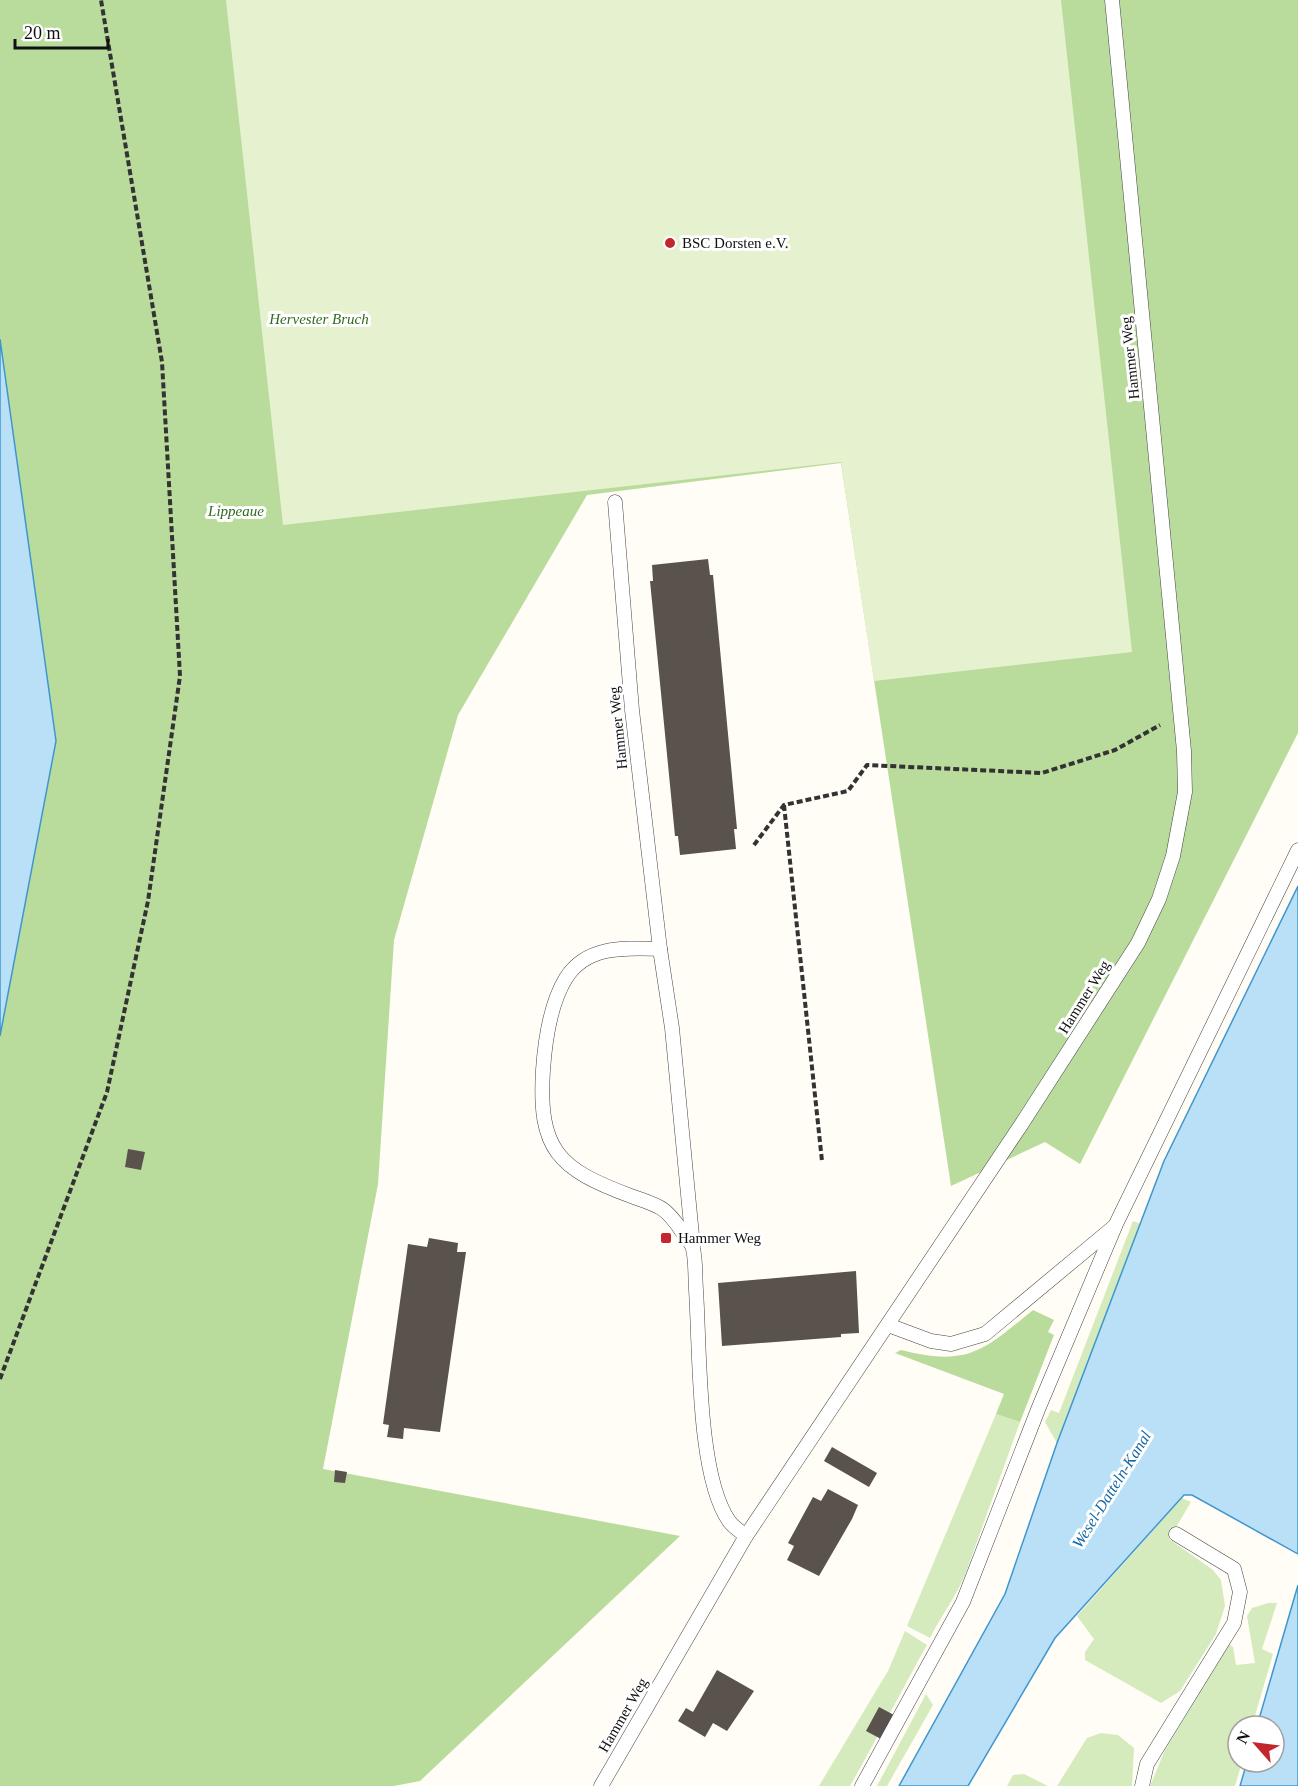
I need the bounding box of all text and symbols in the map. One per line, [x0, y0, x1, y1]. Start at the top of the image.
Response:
scale bar [15, 12, 108, 50]
text: 20 m [24, 23, 61, 43]
place label: BSC Dorsten e.V. [682, 235, 788, 251]
marker: BSC Dorsten e.V. [663, 236, 677, 250]
park label: Hervester Bruch [268, 311, 369, 327]
street label: Hammer Weg [1118, 315, 1142, 400]
park label: Lippeaue [207, 503, 264, 519]
street label: Hammer Weg [606, 685, 630, 770]
street label: Hammer Weg [1055, 957, 1113, 1036]
place label: Hammer Weg [678, 1230, 762, 1246]
marker: Hammer Weg [659, 1231, 673, 1245]
water label: Wesel-Datteln-Kanal [1069, 1427, 1155, 1551]
street label: Hammer Weg [595, 1675, 651, 1755]
north arrow [1226, 1714, 1286, 1774]
text: N [1233, 1728, 1254, 1746]

